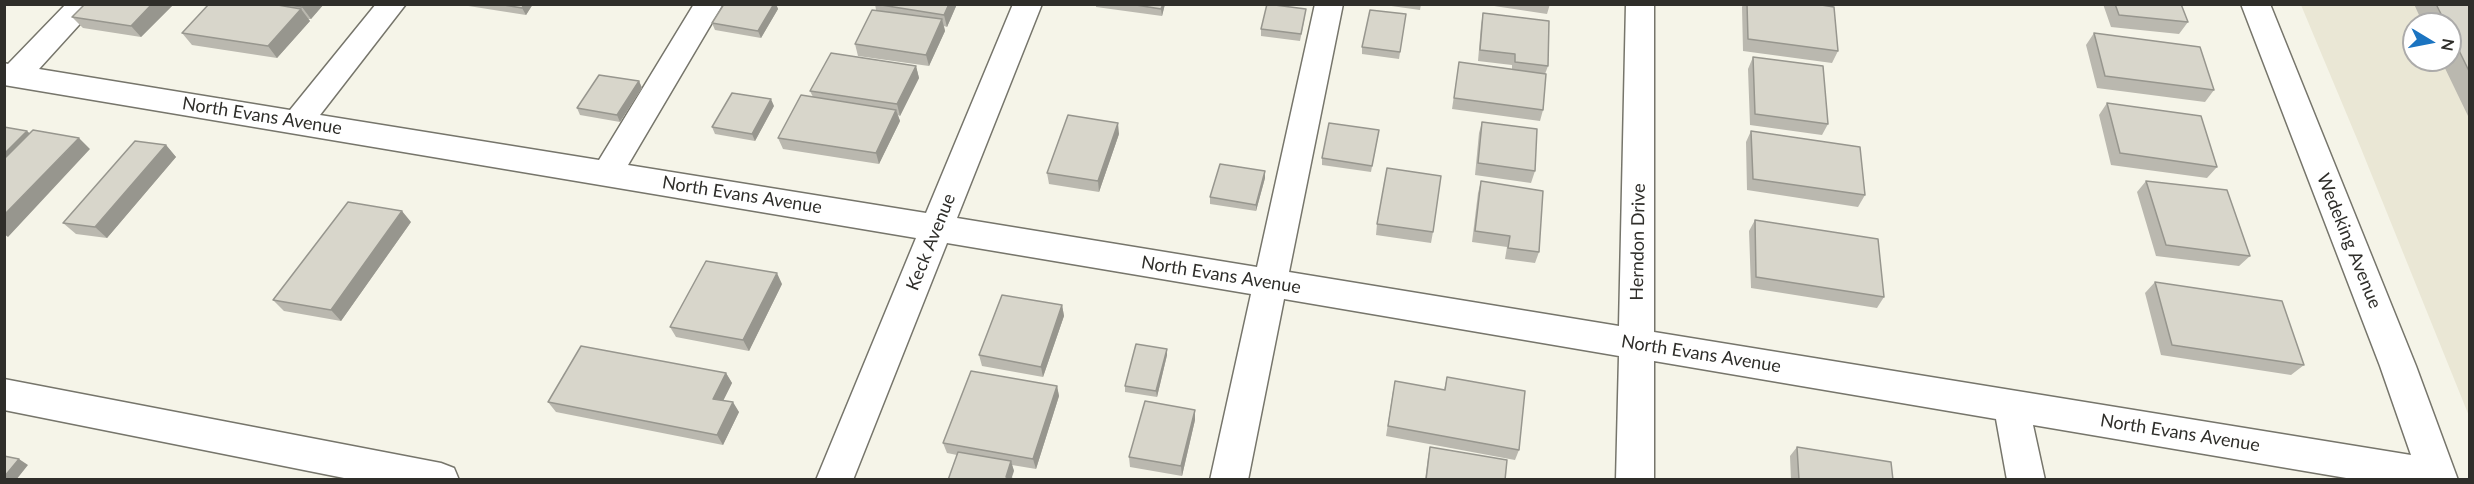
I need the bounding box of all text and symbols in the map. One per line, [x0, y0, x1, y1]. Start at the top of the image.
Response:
north arrow [2402, 12, 2462, 72]
text: N [2438, 37, 2459, 53]
street label: North Evans Avenue [181, 93, 343, 139]
street label: Wedeking Avenue [2312, 170, 2386, 312]
street label: North Evans Avenue [661, 172, 823, 218]
street label: Herndon Drive [1626, 183, 1650, 301]
street label: Keck Avenue [902, 190, 960, 294]
street label: North Evans Avenue [1140, 252, 1302, 298]
street label: North Evans Avenue [1620, 331, 1782, 377]
street label: North Evans Avenue [2099, 410, 2261, 456]

